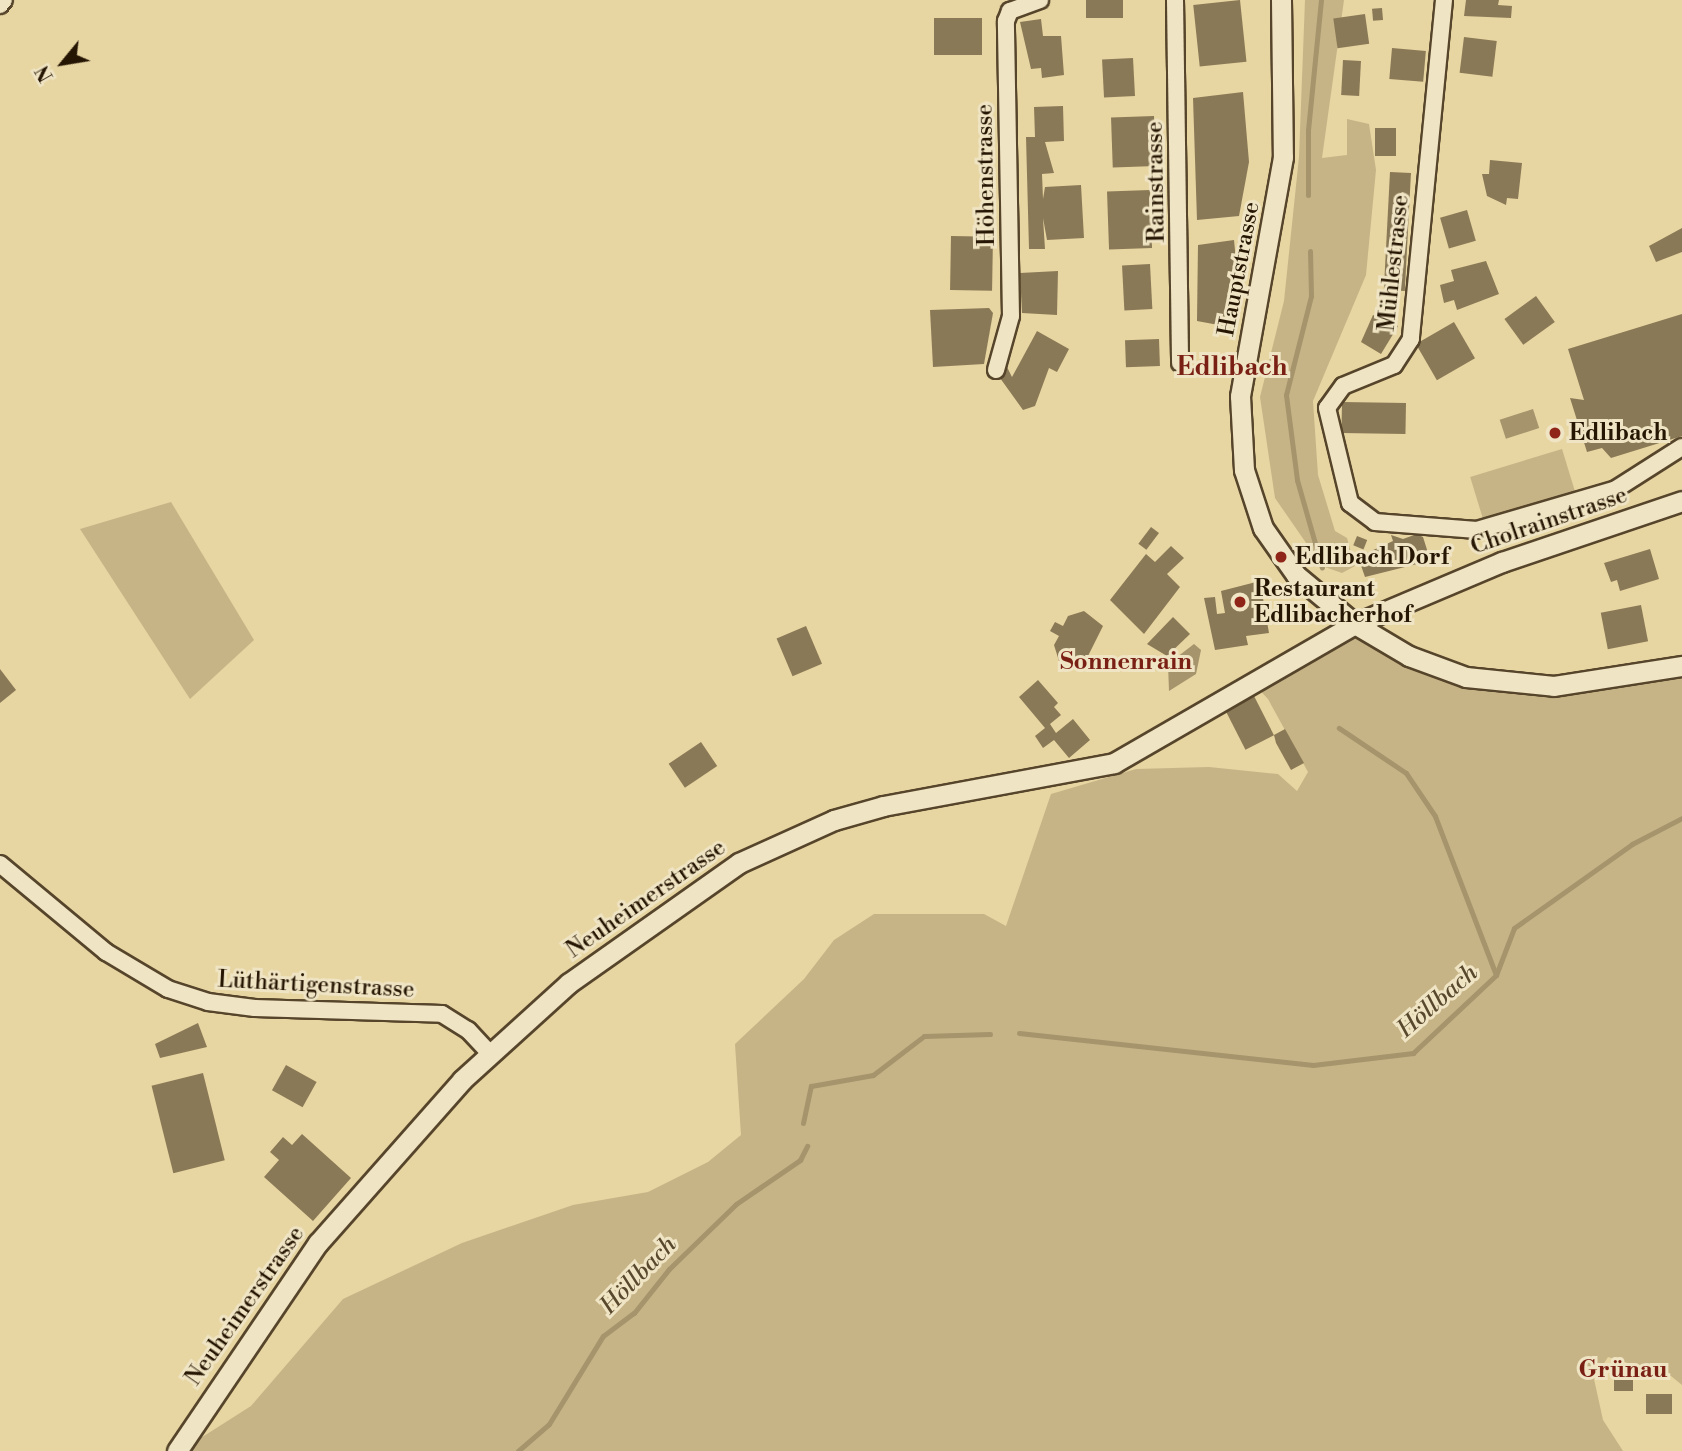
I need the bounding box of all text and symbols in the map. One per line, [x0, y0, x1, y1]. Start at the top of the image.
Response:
north arrow [28, 28, 98, 98]
text: N [31, 61, 59, 86]
street label: Höhenstrasse [971, 104, 1001, 246]
street label: Rainstrasse [1141, 121, 1171, 243]
street label: Mühlestrasse [1373, 193, 1415, 333]
street label: Hauptstrasse [1212, 199, 1266, 339]
district label: Edlibach [1176, 352, 1288, 384]
place label: Edlibach [1569, 419, 1667, 447]
marker: Edlibach [1547, 425, 1563, 441]
street label: Cholrainstrasse [1467, 481, 1631, 561]
place label: Edlibach Dorf [1295, 543, 1449, 571]
marker: Edlibach Dorf [1273, 549, 1289, 565]
place label: Restaurant Edlibacherhof [1254, 575, 1411, 629]
marker: Restaurant Edlibacherhof [1232, 594, 1248, 610]
district label: Sonnenrain [1060, 649, 1192, 677]
street label: Neuheimerstrasse [561, 834, 731, 964]
water label: Höllbach [1392, 959, 1484, 1045]
street label: Lüthärtigenstrasse [217, 966, 415, 1004]
street label: Neuheimerstrasse [180, 1221, 310, 1391]
water label: Höllbach [595, 1231, 683, 1321]
district label: Grünau [1579, 1357, 1667, 1385]

